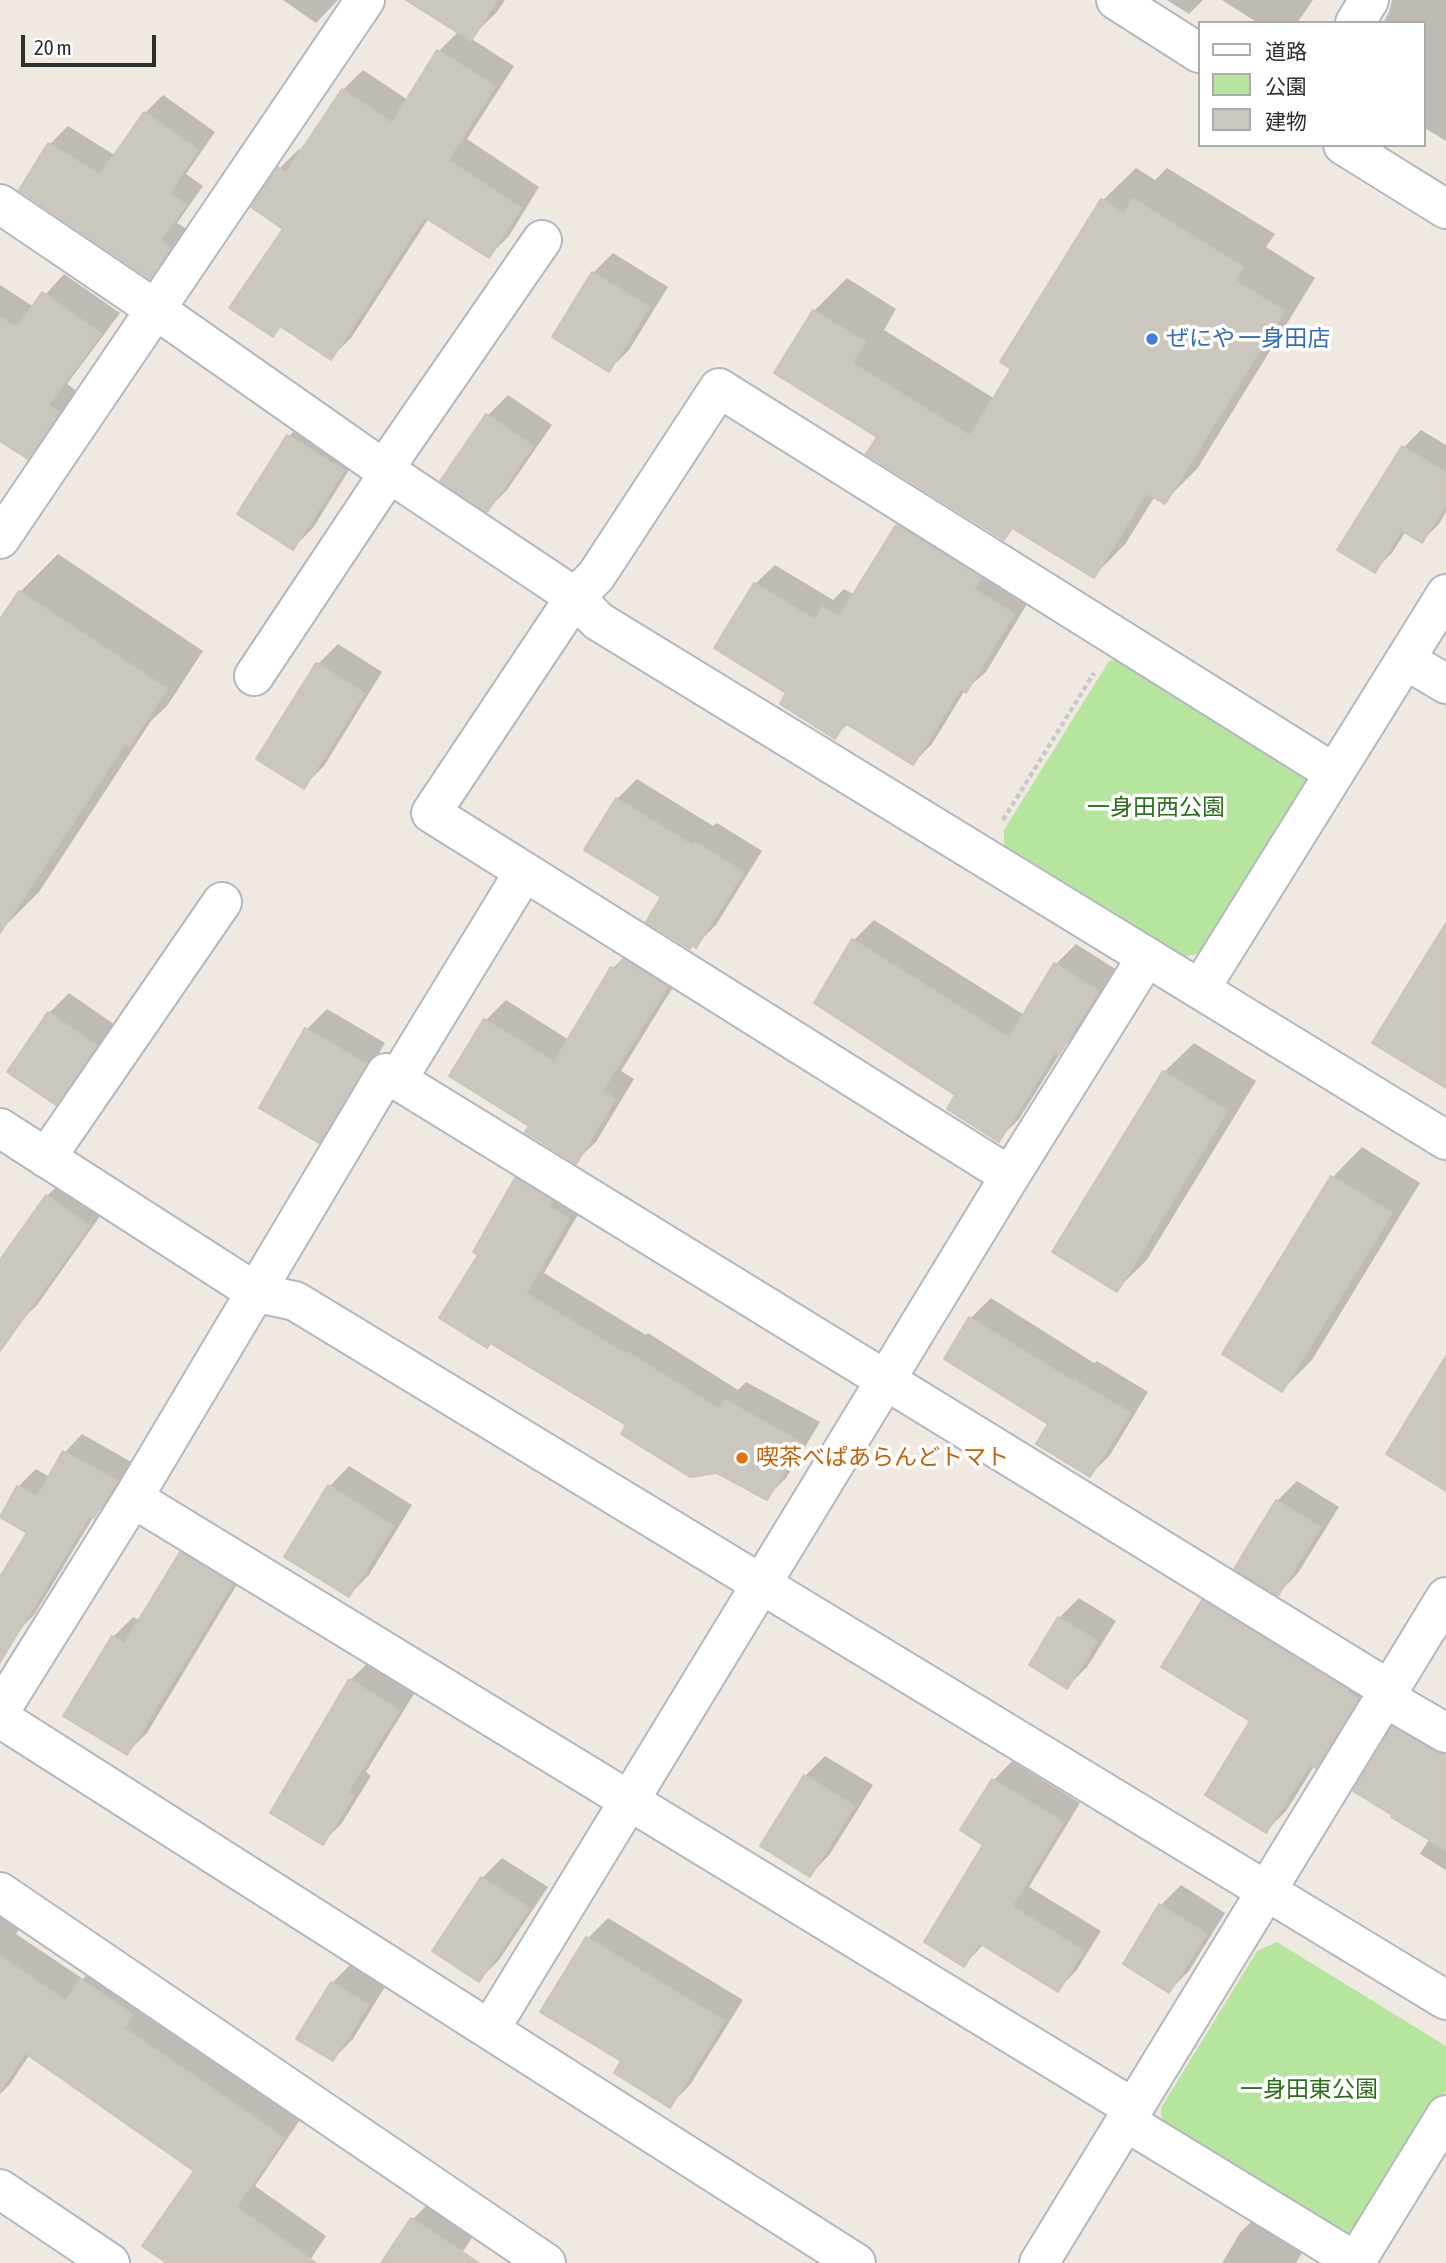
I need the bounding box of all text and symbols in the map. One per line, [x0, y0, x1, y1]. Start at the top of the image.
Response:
scale bar [24, 21, 159, 65]
legend [1198, 21, 1425, 147]
text: 20 m [34, 35, 72, 59]
text: 道路 [1265, 39, 1307, 63]
text: 公園 [1265, 74, 1307, 98]
text: 建物 [1265, 109, 1307, 133]
place label: ぜにや 一身田店 [1166, 325, 1330, 353]
marker: ぜにや 一身田店 [1144, 331, 1160, 347]
park label: 一身田西公園 [1087, 794, 1225, 822]
place label: 喫茶べぱあらんどトマト [756, 1444, 1009, 1472]
marker: 喫茶べぱあらんどトマト [734, 1450, 750, 1466]
park label: 一身田東公園 [1240, 2076, 1378, 2104]

